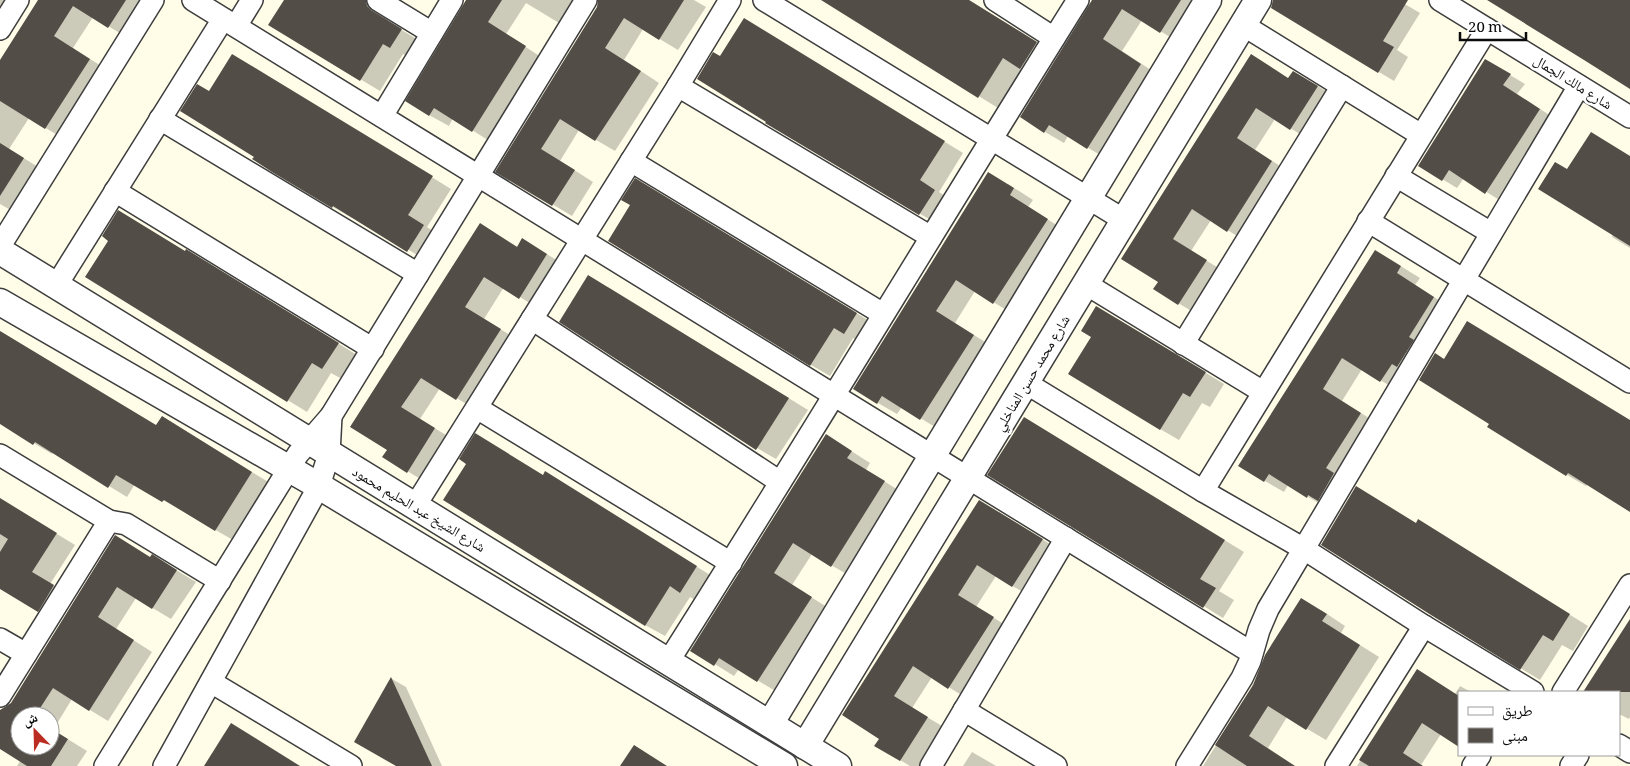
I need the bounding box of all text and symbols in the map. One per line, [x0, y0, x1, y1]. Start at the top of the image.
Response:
scale bar [1460, 10, 1526, 42]
text: 20 m [1468, 16, 1502, 42]
street label: شارع مالك الجمال [1528, 50, 1616, 118]
street label: شارع محمد حسن المناخلي [989, 311, 1078, 437]
street label: شارع الشيخ عبد الحليم محمود [347, 461, 489, 560]
legend [1458, 691, 1620, 756]
text: طريق [1502, 700, 1533, 726]
north arrow [10, 706, 60, 756]
text: ش [19, 707, 42, 735]
text: مبنى [1502, 725, 1528, 751]

